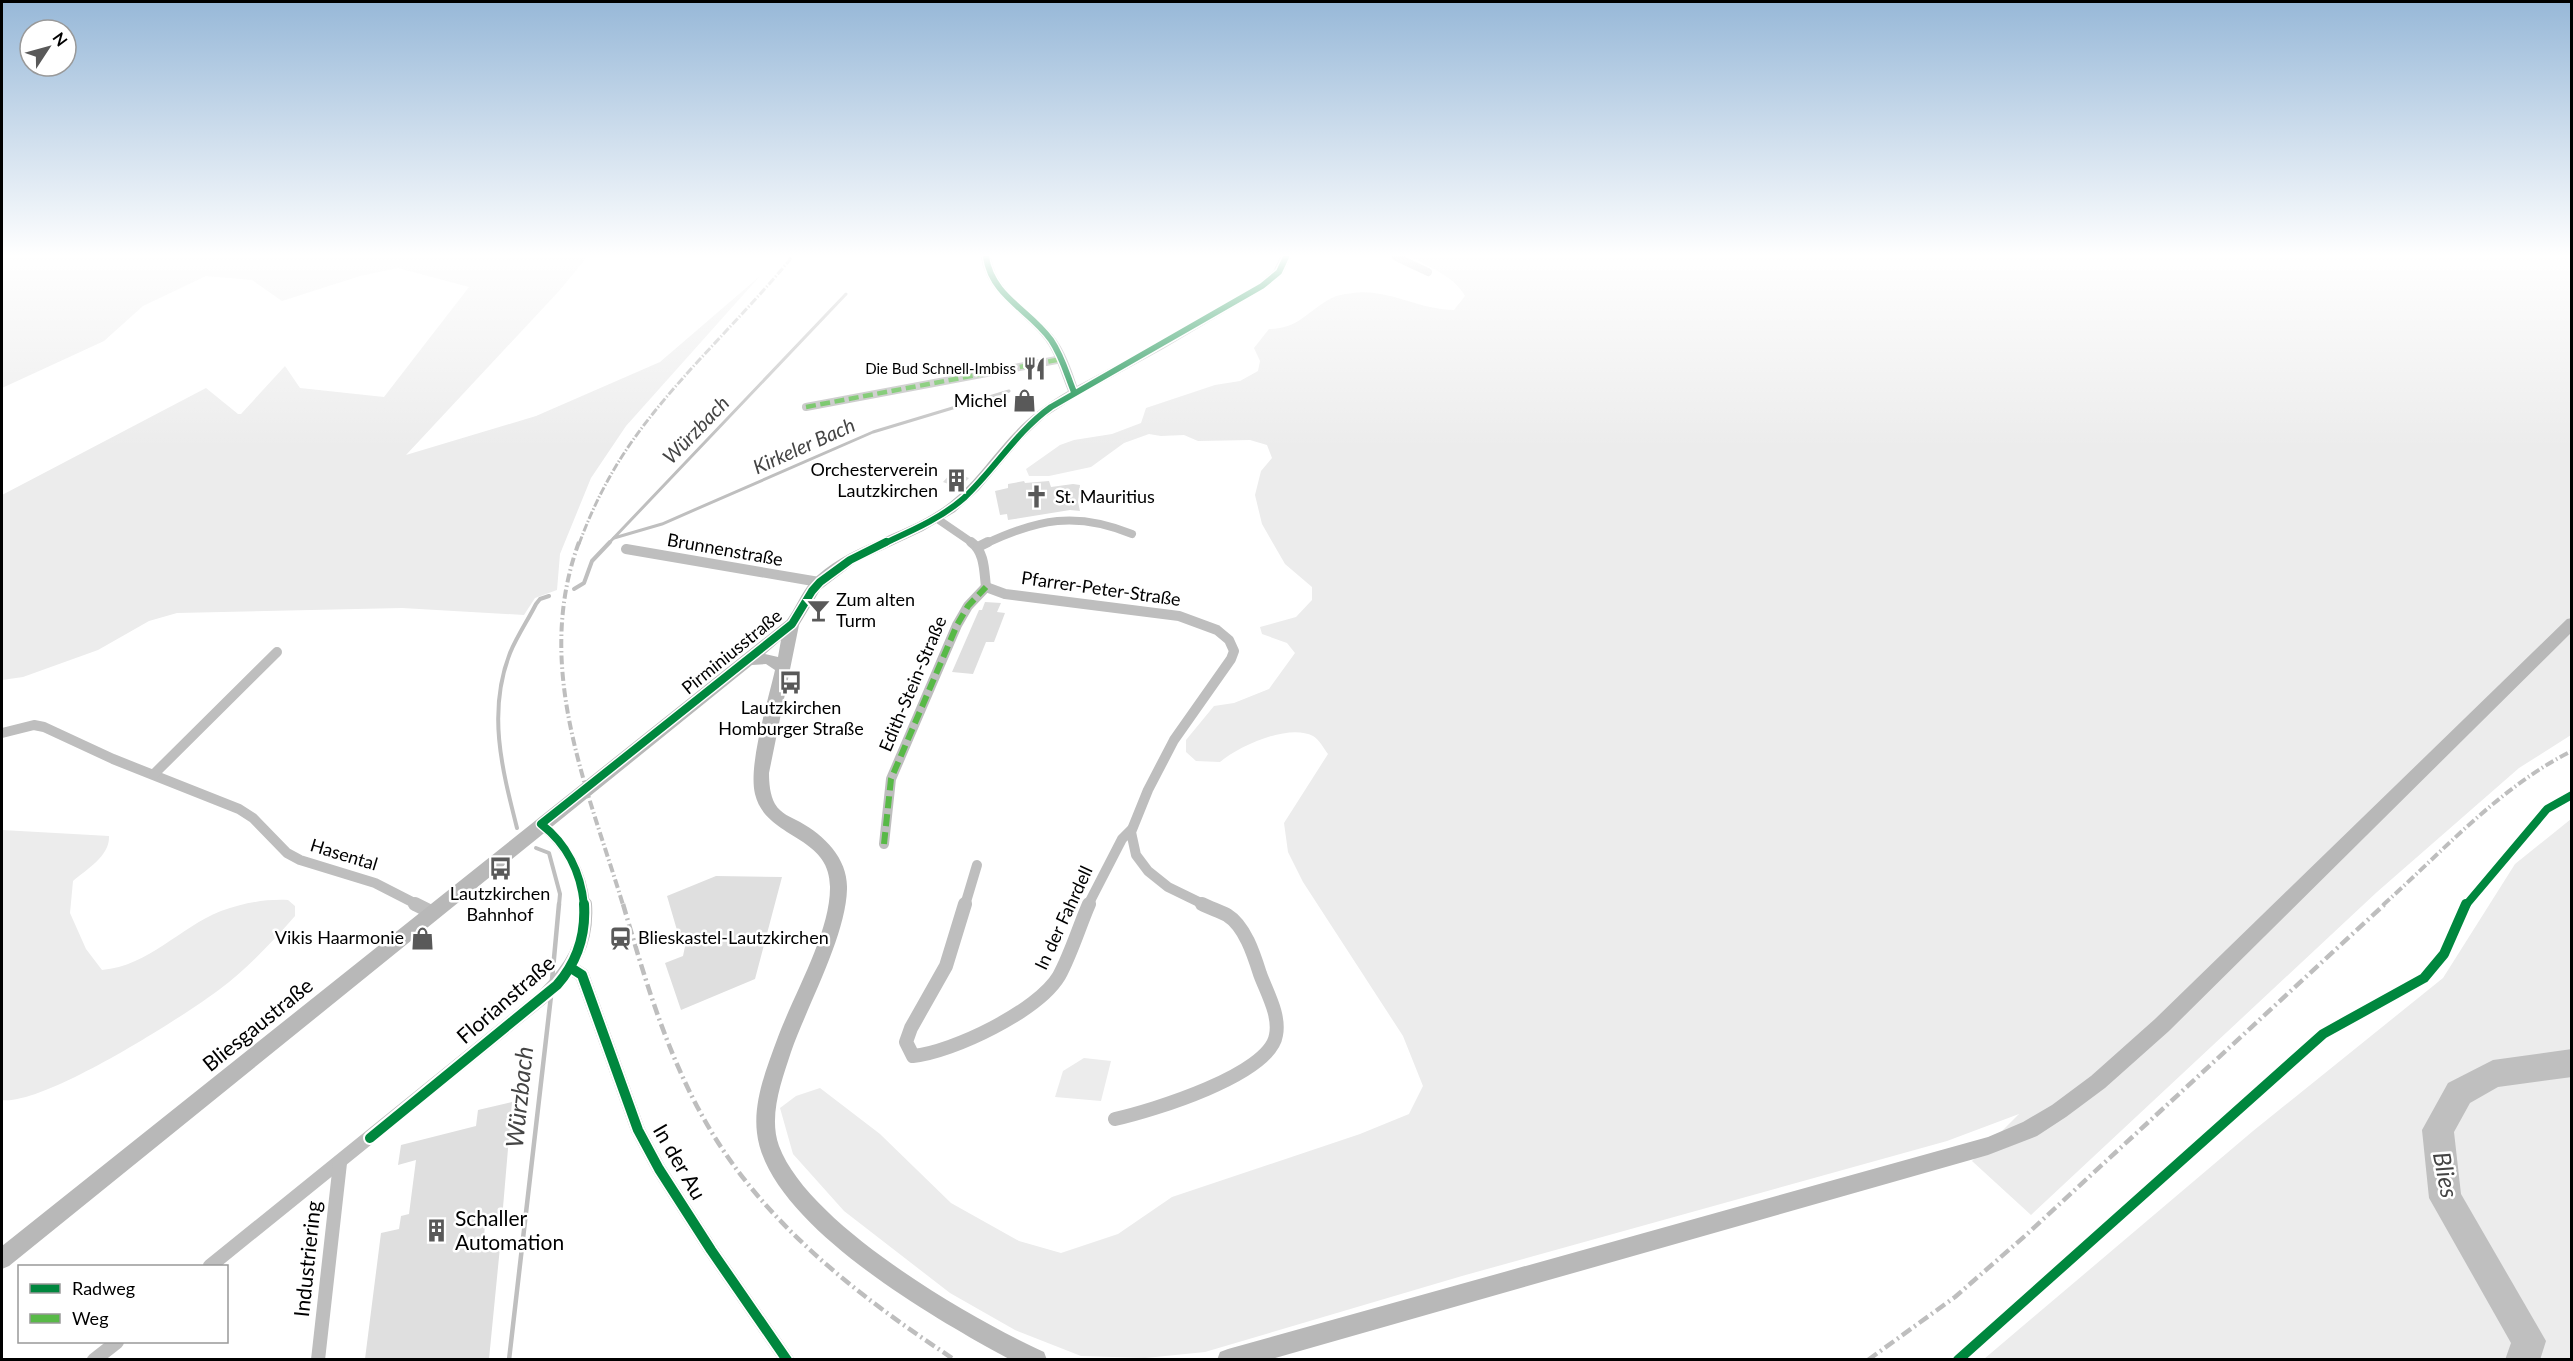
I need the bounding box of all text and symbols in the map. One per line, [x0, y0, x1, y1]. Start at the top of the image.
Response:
north arrow [18, 18, 78, 78]
text: N [49, 28, 72, 49]
restaurant icon: Die Bud Schnell-Imbiss [1021, 356, 1047, 382]
place label: Die Bud Schnell-Imbiss [865, 359, 1016, 377]
shop icon: Michel [1012, 388, 1038, 414]
place label: Michel [954, 389, 1007, 411]
water label: Würzbach [657, 390, 733, 468]
water label: Kirkeler Bach [749, 412, 858, 478]
place label: Orchesterverein Lautzkirchen [811, 458, 938, 501]
building icon: Orchesterverein Lautzkirchen [943, 467, 969, 493]
church icon: St. Mauritius [1024, 484, 1050, 510]
place label: St. Mauritius [1055, 485, 1155, 507]
street label: Brunnenstraße [666, 528, 785, 570]
street label: Pfarrer-Peter-Straße [1020, 566, 1182, 610]
place label: Zum alten Turm [836, 588, 915, 631]
bar icon: Zum alten Turm [805, 597, 831, 623]
street label: Pirminiusstraße [677, 604, 786, 698]
street label: Edith-Stein-Straße [874, 613, 951, 755]
bus stop icon: Lautzkirchen Homburger Straße [778, 669, 804, 695]
place label: Lautzkirchen Homburger Straße [718, 696, 864, 739]
street label: Hasental [308, 833, 381, 875]
bus stop icon: Lautzkirchen Bahnhof [487, 855, 513, 881]
street label: In der Fahrdell [1029, 862, 1097, 973]
place label: Lautzkirchen Bahnhof [450, 882, 550, 925]
shop icon: Vikis Haarmonie [409, 925, 435, 951]
station icon: Blieskastel-Lautzkirchen [607, 925, 633, 951]
place label: Vikis Haarmonie [275, 926, 404, 948]
place label: Blieskastel-Lautzkirchen [638, 926, 829, 948]
street label: Florianstraße [451, 950, 559, 1048]
street label: Bliesgaustraße [197, 972, 317, 1076]
water label: Würzbach [499, 1045, 538, 1149]
street label: In der Au [649, 1119, 712, 1204]
water label: Blies [2428, 1149, 2465, 1201]
street label: Industriering [288, 1199, 325, 1318]
place label: Schaller Automation [455, 1205, 564, 1254]
building icon: Schaller Automation [424, 1218, 450, 1244]
legend [18, 1265, 228, 1343]
text: Radweg [72, 1277, 135, 1299]
text: Weg [72, 1307, 109, 1329]

